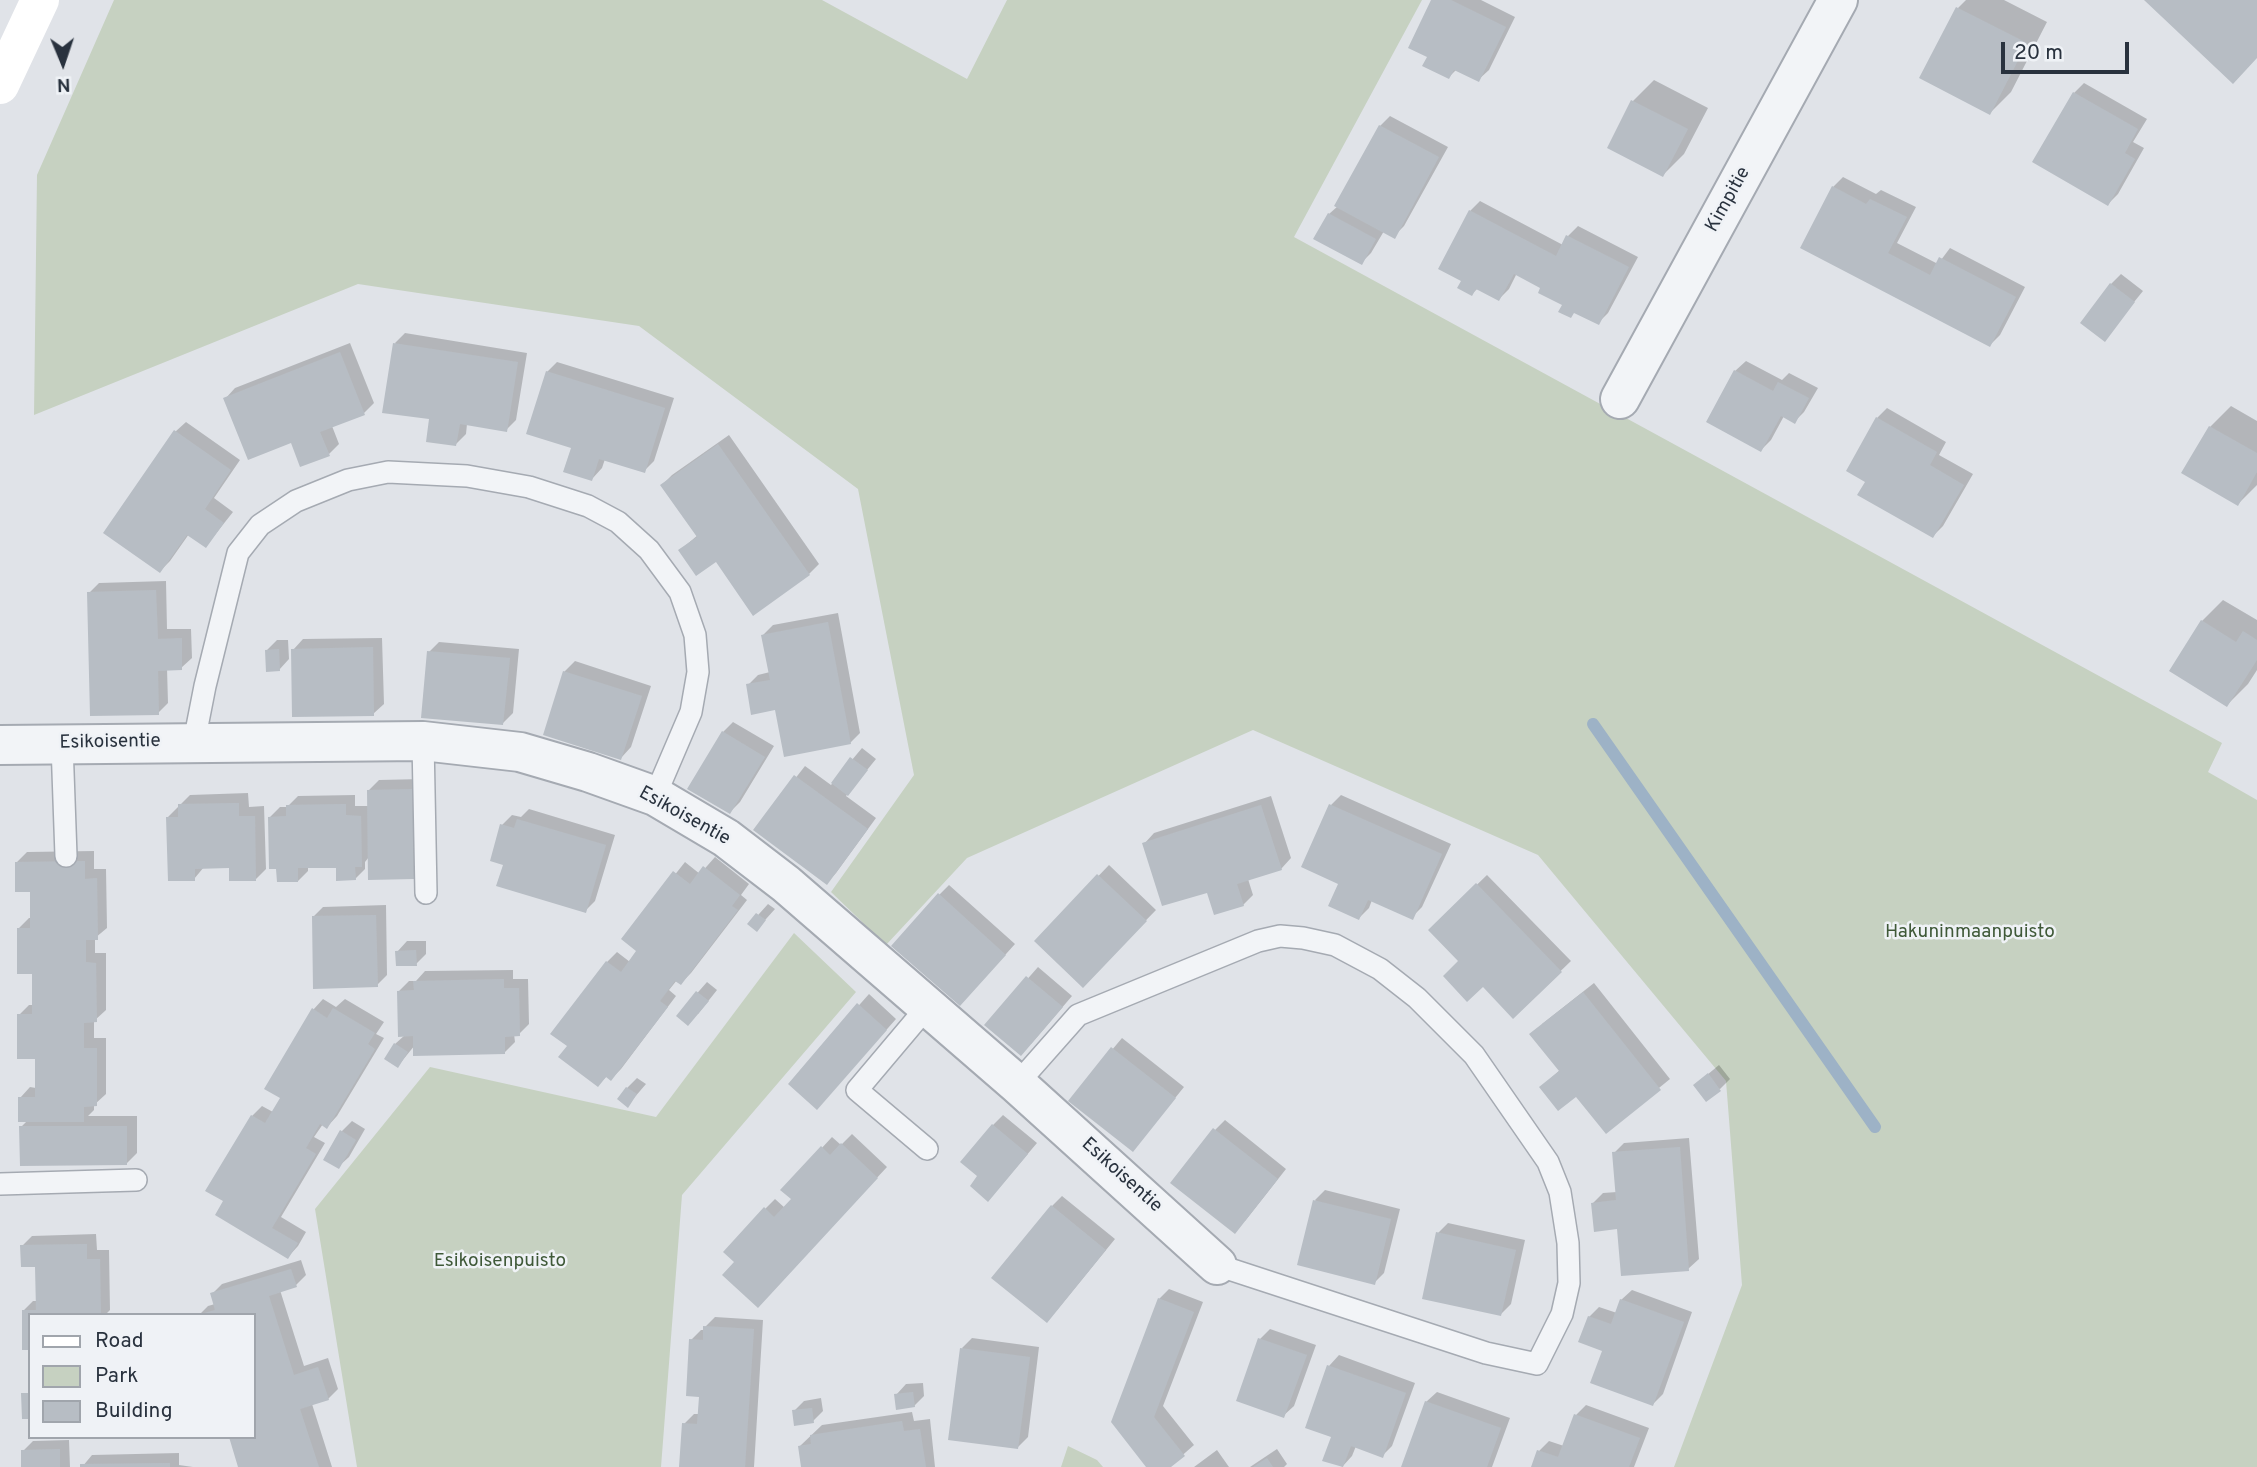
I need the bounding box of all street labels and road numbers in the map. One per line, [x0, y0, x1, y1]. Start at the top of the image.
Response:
street label: Kimpitie [1702, 163, 1756, 237]
street label: Esikoisentie [59, 731, 161, 755]
street label: Esikoisentie [634, 783, 734, 851]
street label: Esikoisentie [1076, 1134, 1166, 1218]

